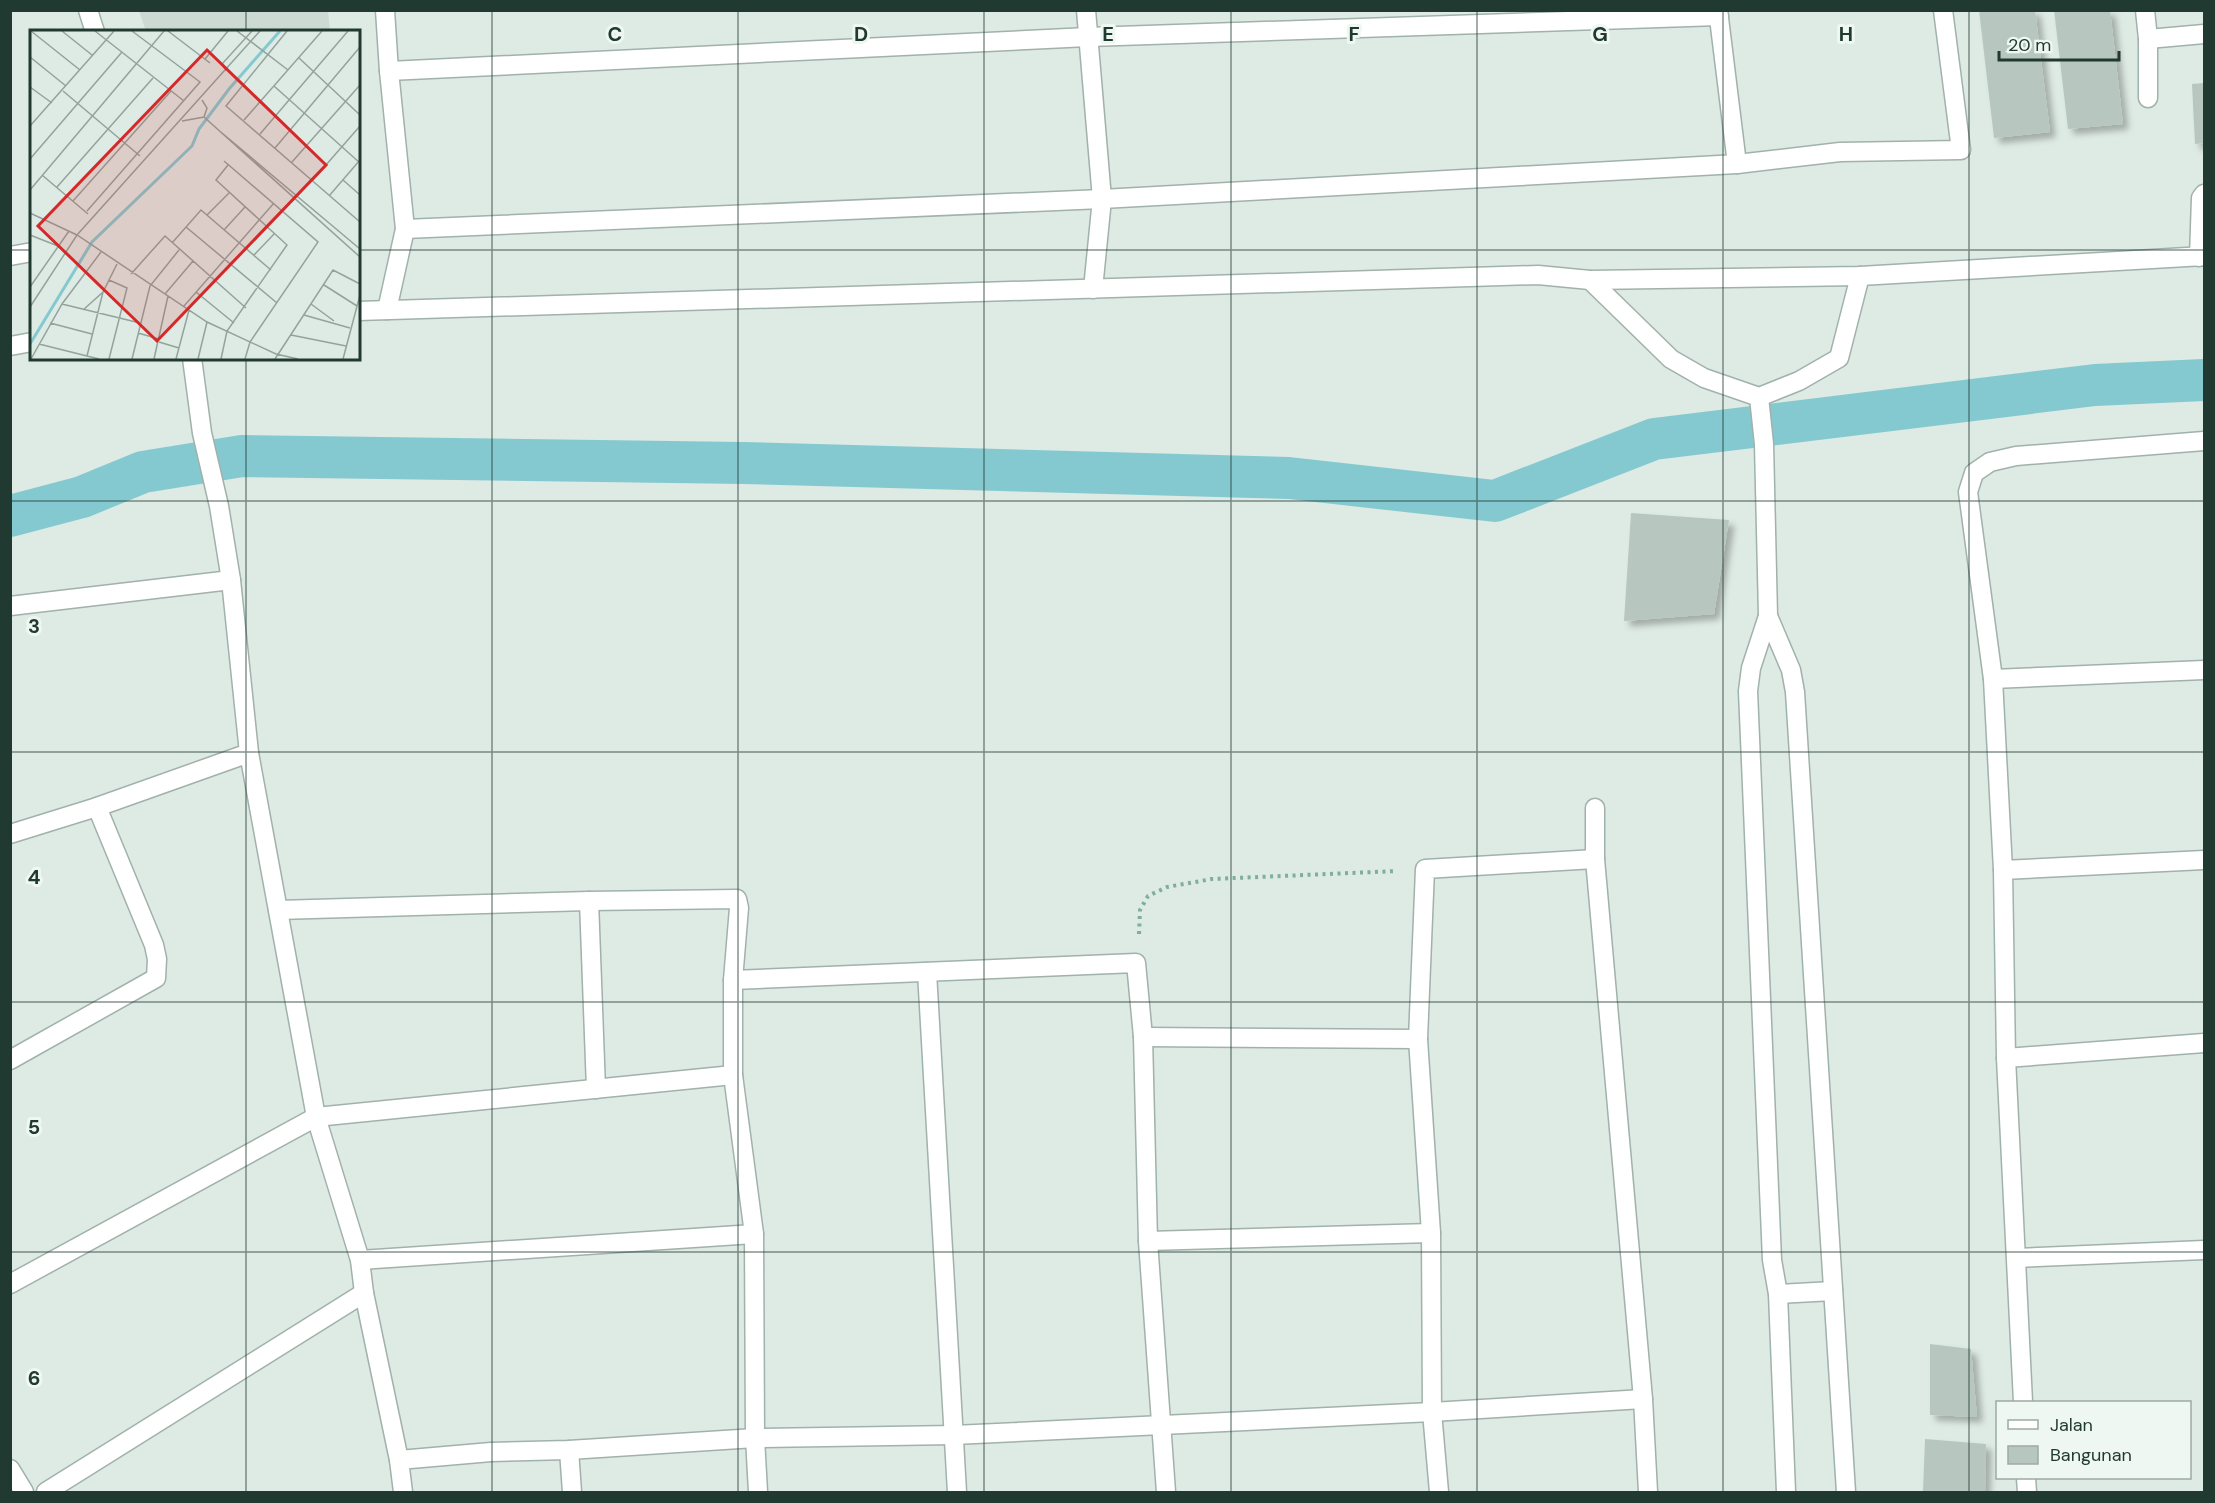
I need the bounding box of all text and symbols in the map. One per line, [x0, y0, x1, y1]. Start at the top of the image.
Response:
text: C [608, 21, 622, 47]
text: D [854, 21, 868, 47]
text: E [1102, 21, 1114, 47]
text: F [1348, 21, 1360, 47]
text: G [1592, 21, 1608, 47]
text: H [1839, 21, 1853, 47]
scale bar [1999, 24, 2119, 62]
inset map [30, 30, 360, 360]
text: 20 m [2008, 33, 2051, 57]
text: 3 [28, 613, 40, 639]
text: 4 [28, 864, 41, 890]
text: 5 [28, 1114, 40, 1140]
text: 6 [28, 1365, 40, 1391]
legend [1996, 1401, 2191, 1479]
text: Jalan [2050, 1413, 2093, 1437]
text: Bangunan [2050, 1443, 2132, 1467]

